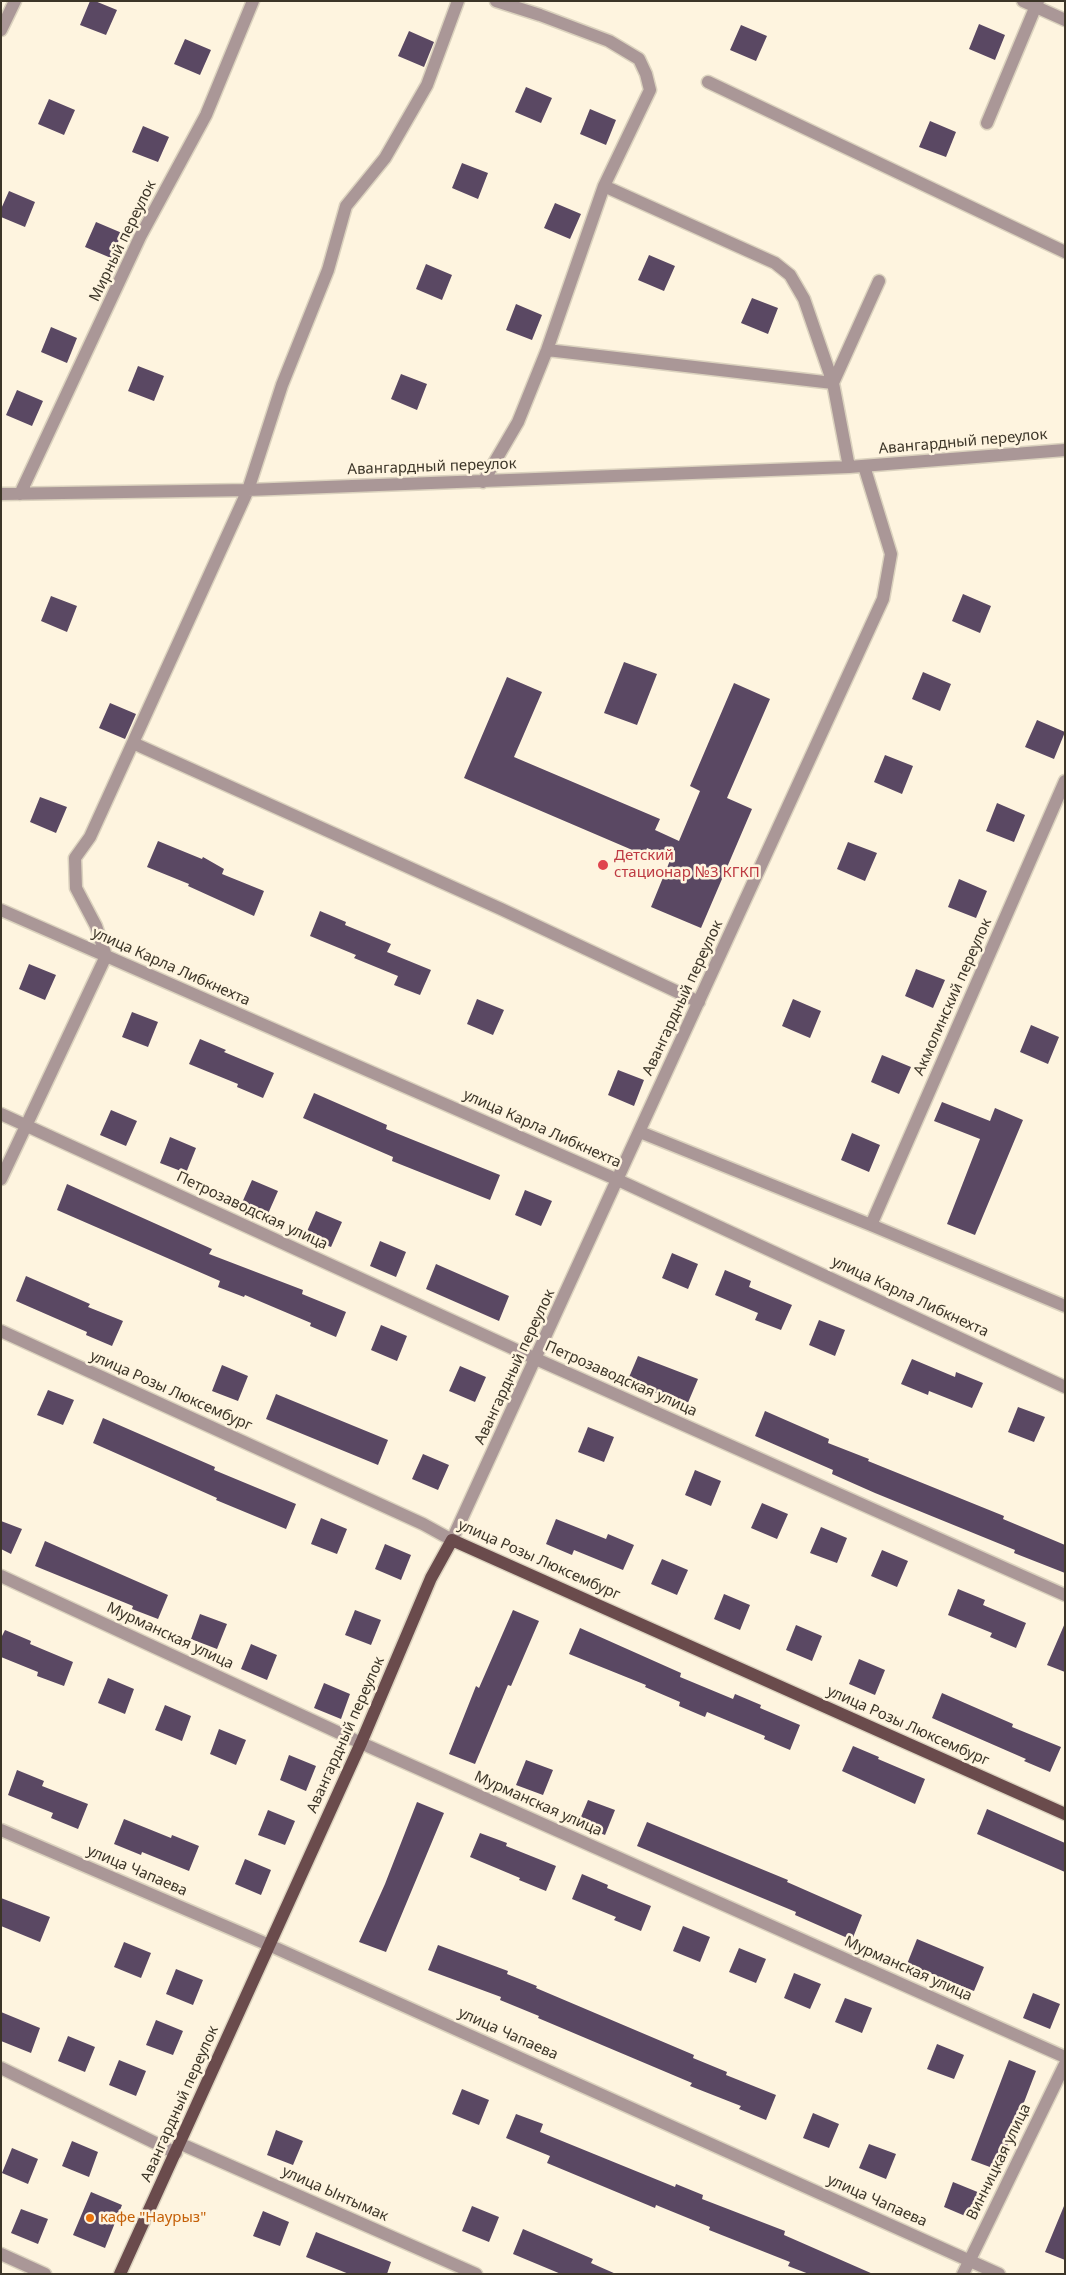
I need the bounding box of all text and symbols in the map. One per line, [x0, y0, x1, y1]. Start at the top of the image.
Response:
street label: Мирный переулок [86, 177, 160, 305]
street label: Авангардный переулок [878, 426, 1048, 458]
street label: Авангардный переулок [347, 455, 517, 479]
place label: Детский стационар №3 КГКП [614, 847, 760, 882]
marker: Детский стационар №3 КГКП [596, 858, 610, 872]
street label: Акмолинский переулок [910, 916, 996, 1078]
street label: Авангардный переулок [639, 918, 727, 1078]
street label: улица Карла Либкнехта [89, 924, 253, 1010]
street label: улица Карла Либкнехта [460, 1086, 624, 1172]
street label: Петрозаводская улица [174, 1168, 330, 1254]
street label: улица Карла Либкнехта [829, 1253, 991, 1341]
street label: Авангардный переулок [471, 1287, 559, 1447]
street label: Петрозаводская улица [542, 1337, 700, 1421]
street label: улица Розы Люксембург [87, 1347, 255, 1435]
street label: улица Розы Люксембург [455, 1516, 623, 1604]
street label: Мурманская улица [104, 1599, 236, 1673]
street label: Авангардный переулок [303, 1654, 389, 1816]
street label: улица Розы Люксембург [824, 1682, 992, 1770]
street label: Мурманская улица [471, 1768, 605, 1840]
street label: улица Чапаева [84, 1842, 190, 1900]
street label: Мурманская улица [841, 1933, 975, 2005]
street label: улица Чапаева [455, 2004, 561, 2064]
street label: Авангардный переулок [137, 2023, 223, 2185]
street label: Винницкая улица [963, 2101, 1035, 2223]
street label: улица Ынтымак [279, 2162, 391, 2226]
street label: улица Чапаева [824, 2171, 930, 2231]
place label: кафе "Наурыз" [100, 2209, 206, 2227]
marker: кафе "Наурыз" [84, 2212, 96, 2224]

